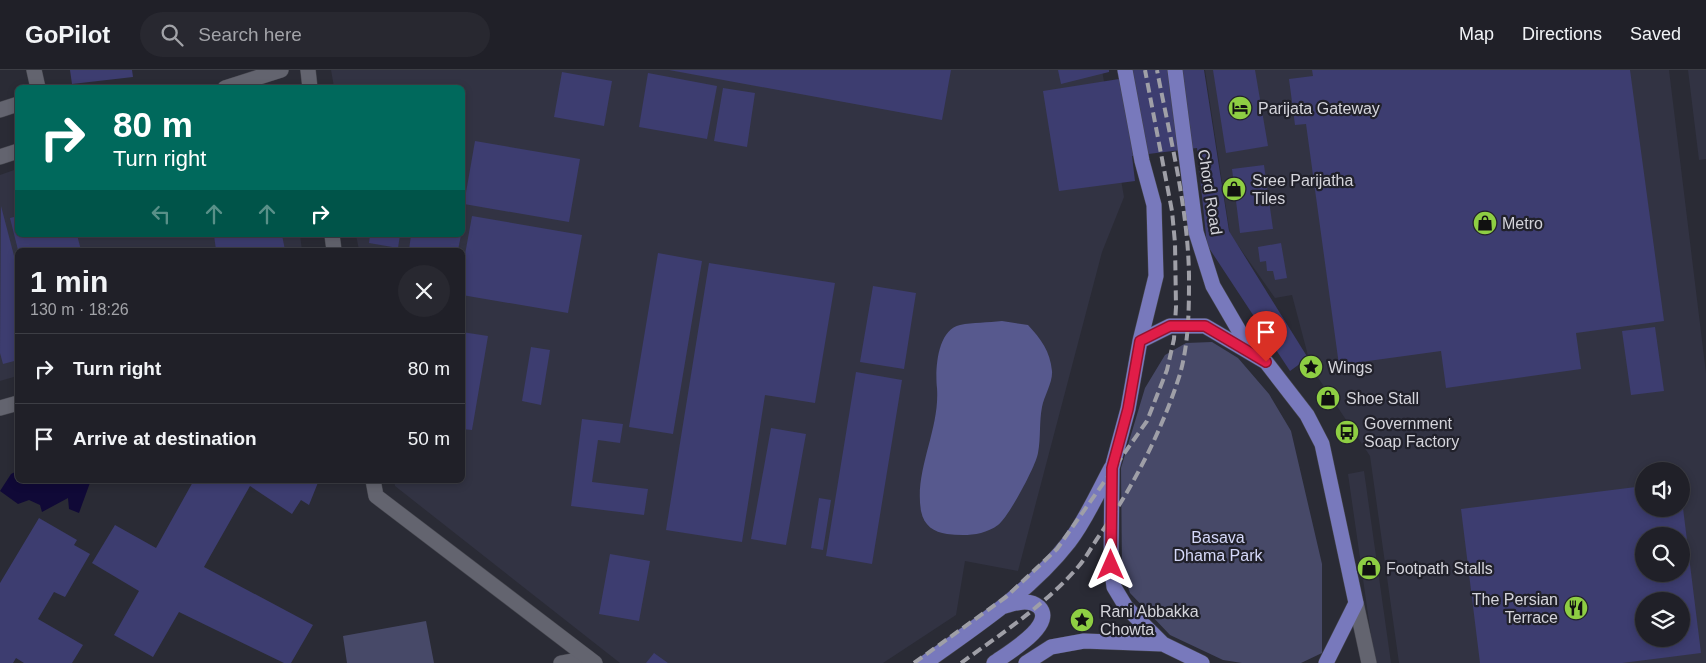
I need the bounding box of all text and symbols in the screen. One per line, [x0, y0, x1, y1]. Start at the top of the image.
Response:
search box [140, 12, 490, 57]
text: GoPilot [25, 21, 110, 48]
icon: search [158, 21, 186, 49]
text: Search here [198, 24, 302, 45]
text: Map [1459, 24, 1494, 44]
text: Directions [1522, 24, 1602, 44]
text: Saved [1630, 24, 1681, 44]
hotel icon: Parijata Gateway [1227, 95, 1253, 121]
place label: Parijata Gateway [1258, 100, 1380, 117]
icon: right [30, 105, 95, 170]
text: 80 m [113, 105, 193, 144]
text: Turn right [113, 146, 206, 171]
street label: Chord Road [1195, 148, 1225, 236]
place label: Sree Parijatha Tiles [1252, 172, 1353, 207]
shop icon: Sree Parijatha Tiles [1221, 176, 1247, 202]
icon: left [147, 200, 175, 228]
icon: ahead [200, 200, 228, 228]
icon: ahead [253, 200, 281, 228]
icon: right [306, 200, 334, 228]
shop icon: Metro [1472, 210, 1498, 236]
place label: Metro [1502, 215, 1543, 232]
text: 1 min [30, 265, 108, 298]
button: close [398, 265, 450, 317]
text: 130 m · 18:26 [30, 301, 129, 318]
pin [1245, 311, 1287, 362]
icon: arrive [1252, 318, 1280, 346]
place icon: Wings [1298, 354, 1324, 380]
icon: right [30, 355, 58, 383]
text: Turn right [73, 358, 161, 379]
text: 80 m [408, 358, 450, 379]
place label: Wings [1328, 359, 1372, 376]
shop icon: Shoe Stall [1315, 385, 1341, 411]
place label: Shoe Stall [1346, 390, 1419, 407]
place label: Government Soap Factory [1364, 415, 1459, 450]
bus stop icon: Government Soap Factory [1334, 419, 1360, 445]
icon: arrive [30, 425, 58, 453]
text: Arrive at destination [73, 428, 257, 449]
text: 50 m [408, 428, 450, 449]
map controls [1635, 462, 1690, 647]
button: sound [1635, 462, 1690, 517]
button: search [1635, 527, 1690, 582]
park label: Basava Dhama Park [1174, 529, 1263, 564]
position arrow [1084, 538, 1136, 590]
shop icon: Footpath Stalls [1356, 555, 1382, 581]
place label: Footpath Stalls [1386, 560, 1493, 577]
place label: The Persian Terrace [1472, 591, 1558, 626]
button: layers [1635, 592, 1690, 647]
restaurant icon: The Persian Terrace [1563, 595, 1589, 621]
place label: Rani Abbakka Chowta [1100, 603, 1199, 638]
place icon: Rani Abbakka Chowta [1069, 607, 1095, 633]

